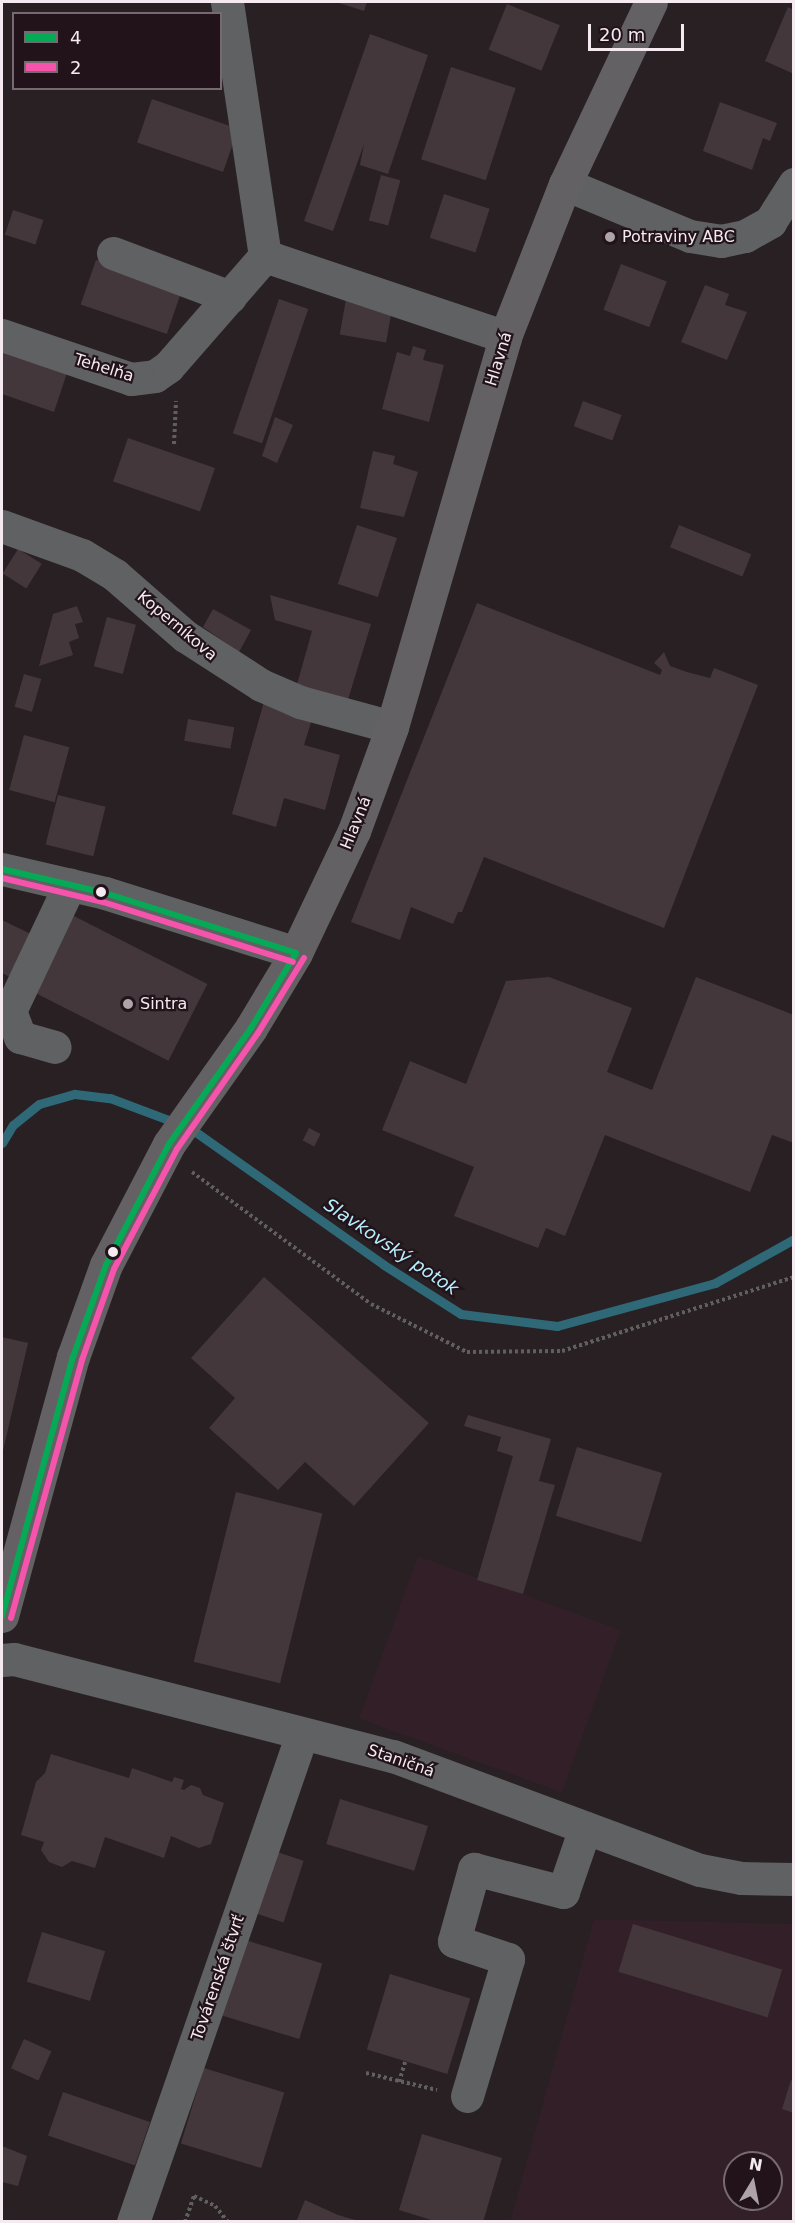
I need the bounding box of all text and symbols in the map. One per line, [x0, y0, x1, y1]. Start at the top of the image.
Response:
legend [12, 12, 222, 90]
scale bar [591, 12, 687, 50]
text: 20 m [599, 24, 645, 45]
text: 4 [70, 27, 81, 48]
text: 2 [70, 57, 81, 78]
place label: Potraviny ABC [622, 227, 735, 247]
marker: Potraviny ABC [603, 230, 617, 244]
street label: Hlavná [482, 330, 516, 388]
street label: Tehelňa [72, 350, 136, 386]
street label: Koperníkova [133, 587, 221, 665]
street label: Hlavná [337, 794, 375, 852]
unlabelled marker [95, 886, 107, 898]
place label: Sintra [140, 994, 187, 1014]
marker: Sintra [121, 997, 135, 1011]
water label: Slavkovský potok [320, 1194, 462, 1300]
unlabelled marker [107, 1246, 119, 1258]
street label: Staničná [365, 1741, 437, 1781]
street label: Továrenská štvrť [188, 1913, 248, 2043]
north arrow [723, 2151, 783, 2211]
text: N [748, 2154, 764, 2175]

